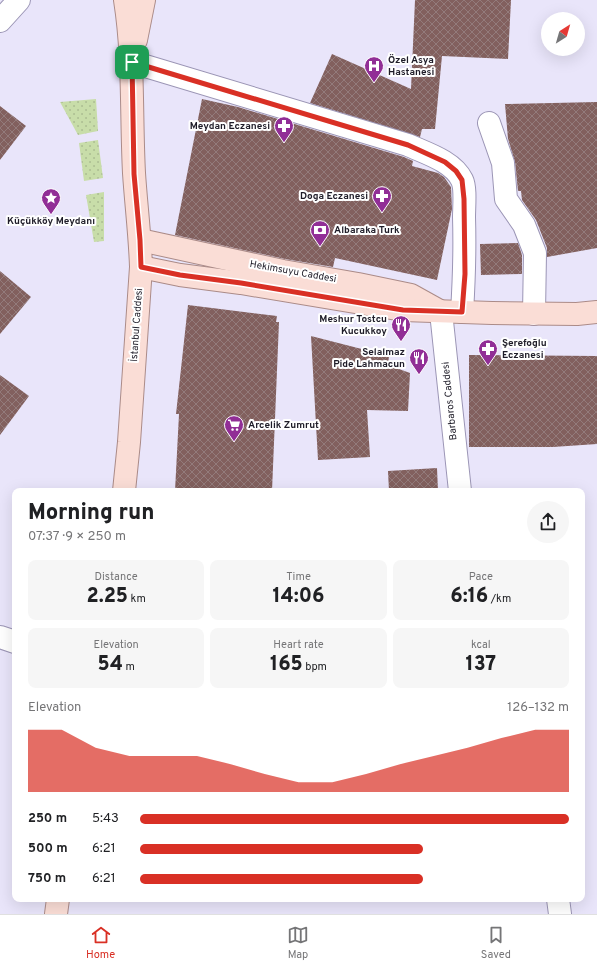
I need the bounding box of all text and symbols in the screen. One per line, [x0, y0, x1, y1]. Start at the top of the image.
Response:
north arrow [541, 12, 585, 56]
map controls [541, 12, 585, 56]
pin [115, 45, 149, 79]
icon: arrive [121, 51, 143, 73]
place label: Özel Asya Hastanesi [388, 53, 434, 79]
hospital icon: Özel Asya Hastanesi [363, 55, 385, 83]
pharmacy icon: Meydan Eczanesi [273, 115, 295, 143]
place label: Meydan Eczanesi [190, 120, 270, 133]
pharmacy icon: Doga Eczanesi [371, 185, 393, 213]
place icon: Küçükköy Meydanı [40, 187, 62, 215]
place label: Doga Eczanesi [300, 190, 368, 203]
place label: Küçükköy Meydanı [7, 215, 95, 228]
bank icon: Albaraka Turk [309, 219, 331, 247]
place label: Albaraka Turk [334, 224, 400, 237]
street label: Hekimsuyu Caddesi [249, 258, 337, 286]
street label: İstanbul Caddesi [128, 288, 146, 362]
place label: Meshur Tostcu Kucukkoy [319, 313, 387, 338]
restaurant icon: Meshur Tostcu Kucukkoy [390, 314, 412, 342]
place label: Şerefoğlu Eczanesi [502, 337, 547, 362]
pharmacy icon: Şerefoğlu Eczanesi [477, 338, 499, 366]
place label: Selalmaz Pide Lahmacun [333, 346, 405, 371]
restaurant icon: Selalmaz Pide Lahmacun [408, 347, 430, 375]
street label: Barbaros Caddesi [439, 361, 461, 441]
supermarket icon: Arcelik Zumrut [223, 414, 245, 442]
place label: Arcelik Zumrut [248, 419, 319, 432]
text: Morning run [28, 500, 154, 527]
button: share [527, 501, 569, 543]
text: 07:37 · 9 × 250 m [28, 529, 126, 545]
text: Distance [95, 570, 138, 584]
text: Time [286, 570, 311, 584]
text: Pace [469, 570, 493, 584]
text: 2.25 [86, 584, 128, 610]
text: 14:06 [273, 584, 324, 610]
text: 6:16 [450, 584, 488, 610]
text: km [128, 592, 146, 606]
text: /km [488, 592, 511, 606]
text: Elevation [94, 638, 139, 652]
text: Heart rate [273, 638, 324, 652]
text: kcal [471, 638, 491, 652]
text: 54 [97, 652, 123, 678]
text: 165 [270, 652, 303, 678]
text: 137 [466, 652, 496, 678]
text: m [123, 660, 135, 674]
text: bpm [303, 660, 327, 674]
text: Elevation [28, 700, 81, 716]
text: 126–132 m [507, 700, 569, 716]
text: 250 m [28, 811, 67, 827]
text: 5:43 [92, 811, 119, 827]
text: 500 m [28, 841, 68, 857]
text: 6:21 [92, 841, 116, 857]
text: 750 m [28, 871, 66, 887]
text: 6:21 [92, 871, 116, 887]
tab: Home [86, 924, 115, 962]
tab: Map [287, 924, 309, 962]
tab: Saved [481, 924, 511, 962]

